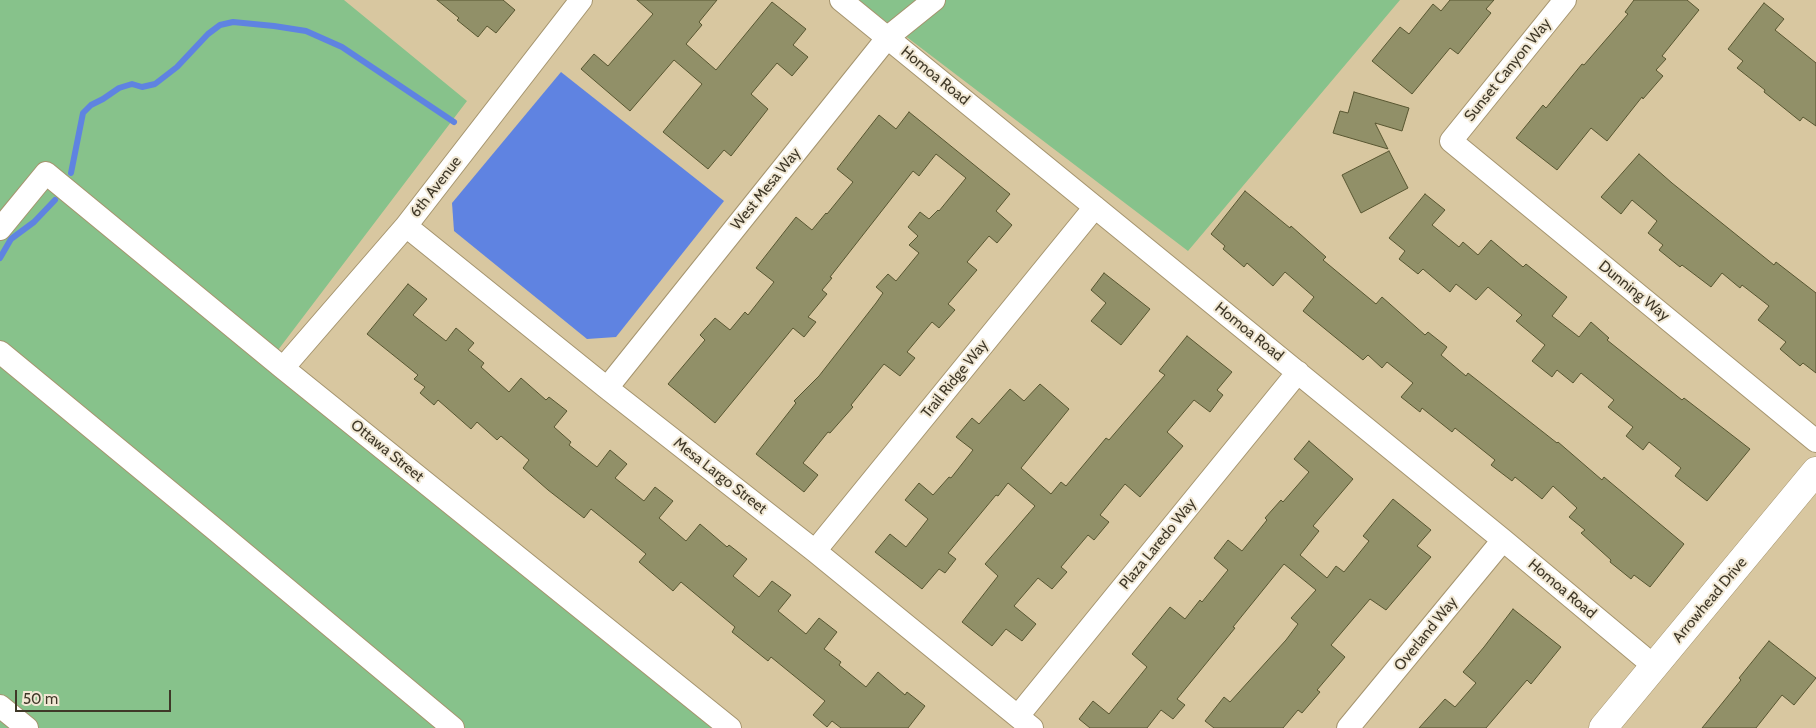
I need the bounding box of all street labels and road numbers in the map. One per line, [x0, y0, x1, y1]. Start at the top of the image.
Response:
street label: Sunset Canyon Way [1461, 15, 1555, 125]
street label: Homoa Road [897, 43, 973, 109]
street label: West Mesa Way [727, 144, 805, 234]
street label: 6th Avenue [407, 153, 465, 221]
street label: Dunning Way [1595, 257, 1673, 325]
street label: Homoa Road [1211, 299, 1287, 365]
street label: Trail Ridge Way [918, 336, 992, 422]
street label: Ottawa Street [347, 416, 427, 486]
street label: Mesa Largo Street [670, 434, 770, 518]
street label: Plaza Laredo Way [1116, 495, 1200, 593]
street label: Arrowhead Drive [1669, 554, 1751, 646]
street label: Homoa Road [1524, 555, 1600, 623]
street label: Overland Way [1391, 593, 1461, 675]

